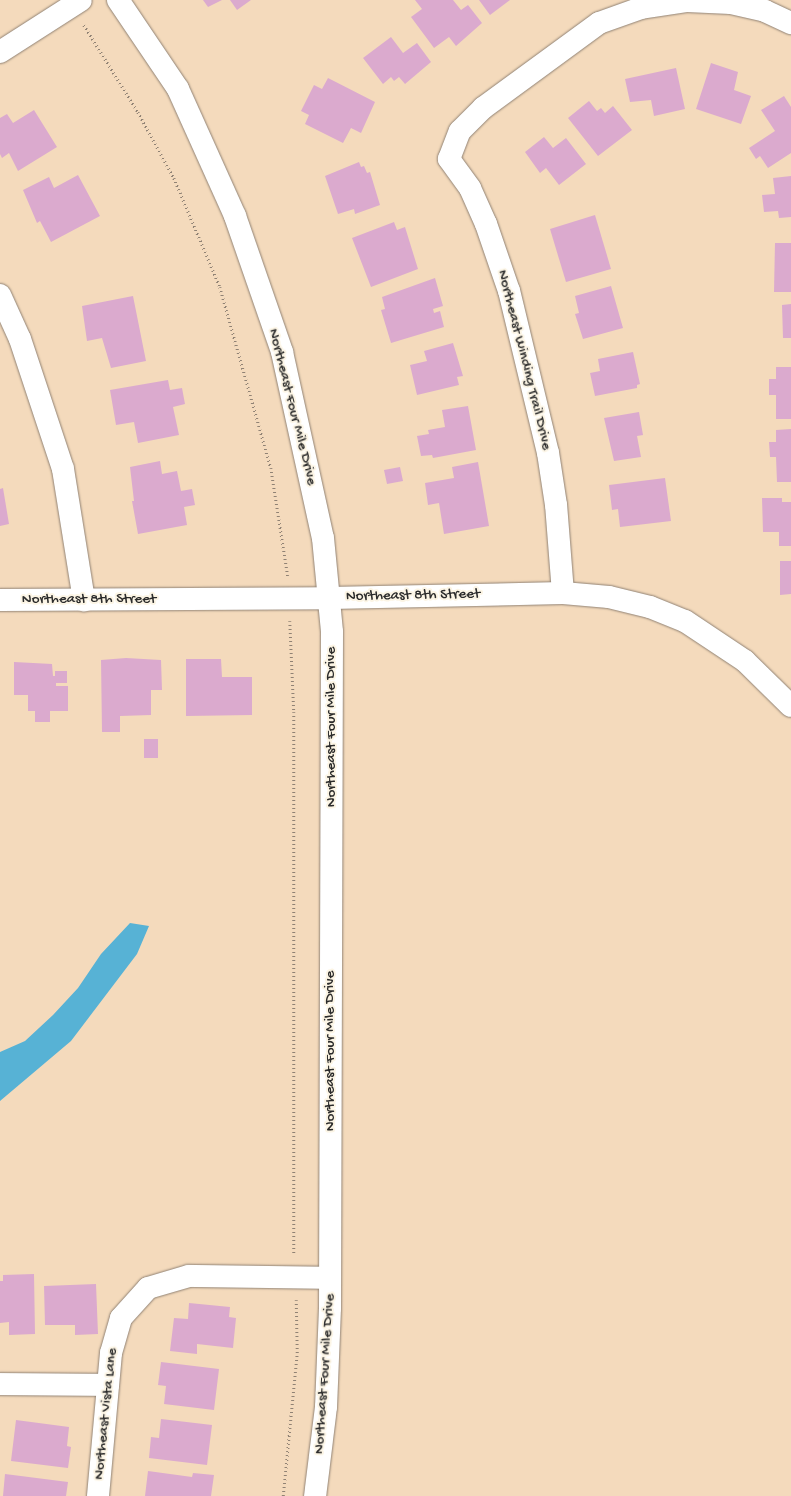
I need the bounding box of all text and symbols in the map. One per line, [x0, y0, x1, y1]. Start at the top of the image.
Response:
street label: Northeast Winding Trail Drive [493, 268, 555, 452]
street label: Northeast Four Mile Drive [264, 327, 320, 487]
street label: Northeast 8th Street [346, 586, 480, 606]
street label: Northeast 8th Street [22, 591, 156, 609]
street label: Northeast Four Mile Drive [323, 647, 341, 807]
street label: Northeast Four Mile Drive [322, 971, 340, 1131]
street label: Northeast Four Mile Drive [310, 1293, 340, 1455]
street label: Northeast Vista Lane [90, 1347, 122, 1481]

